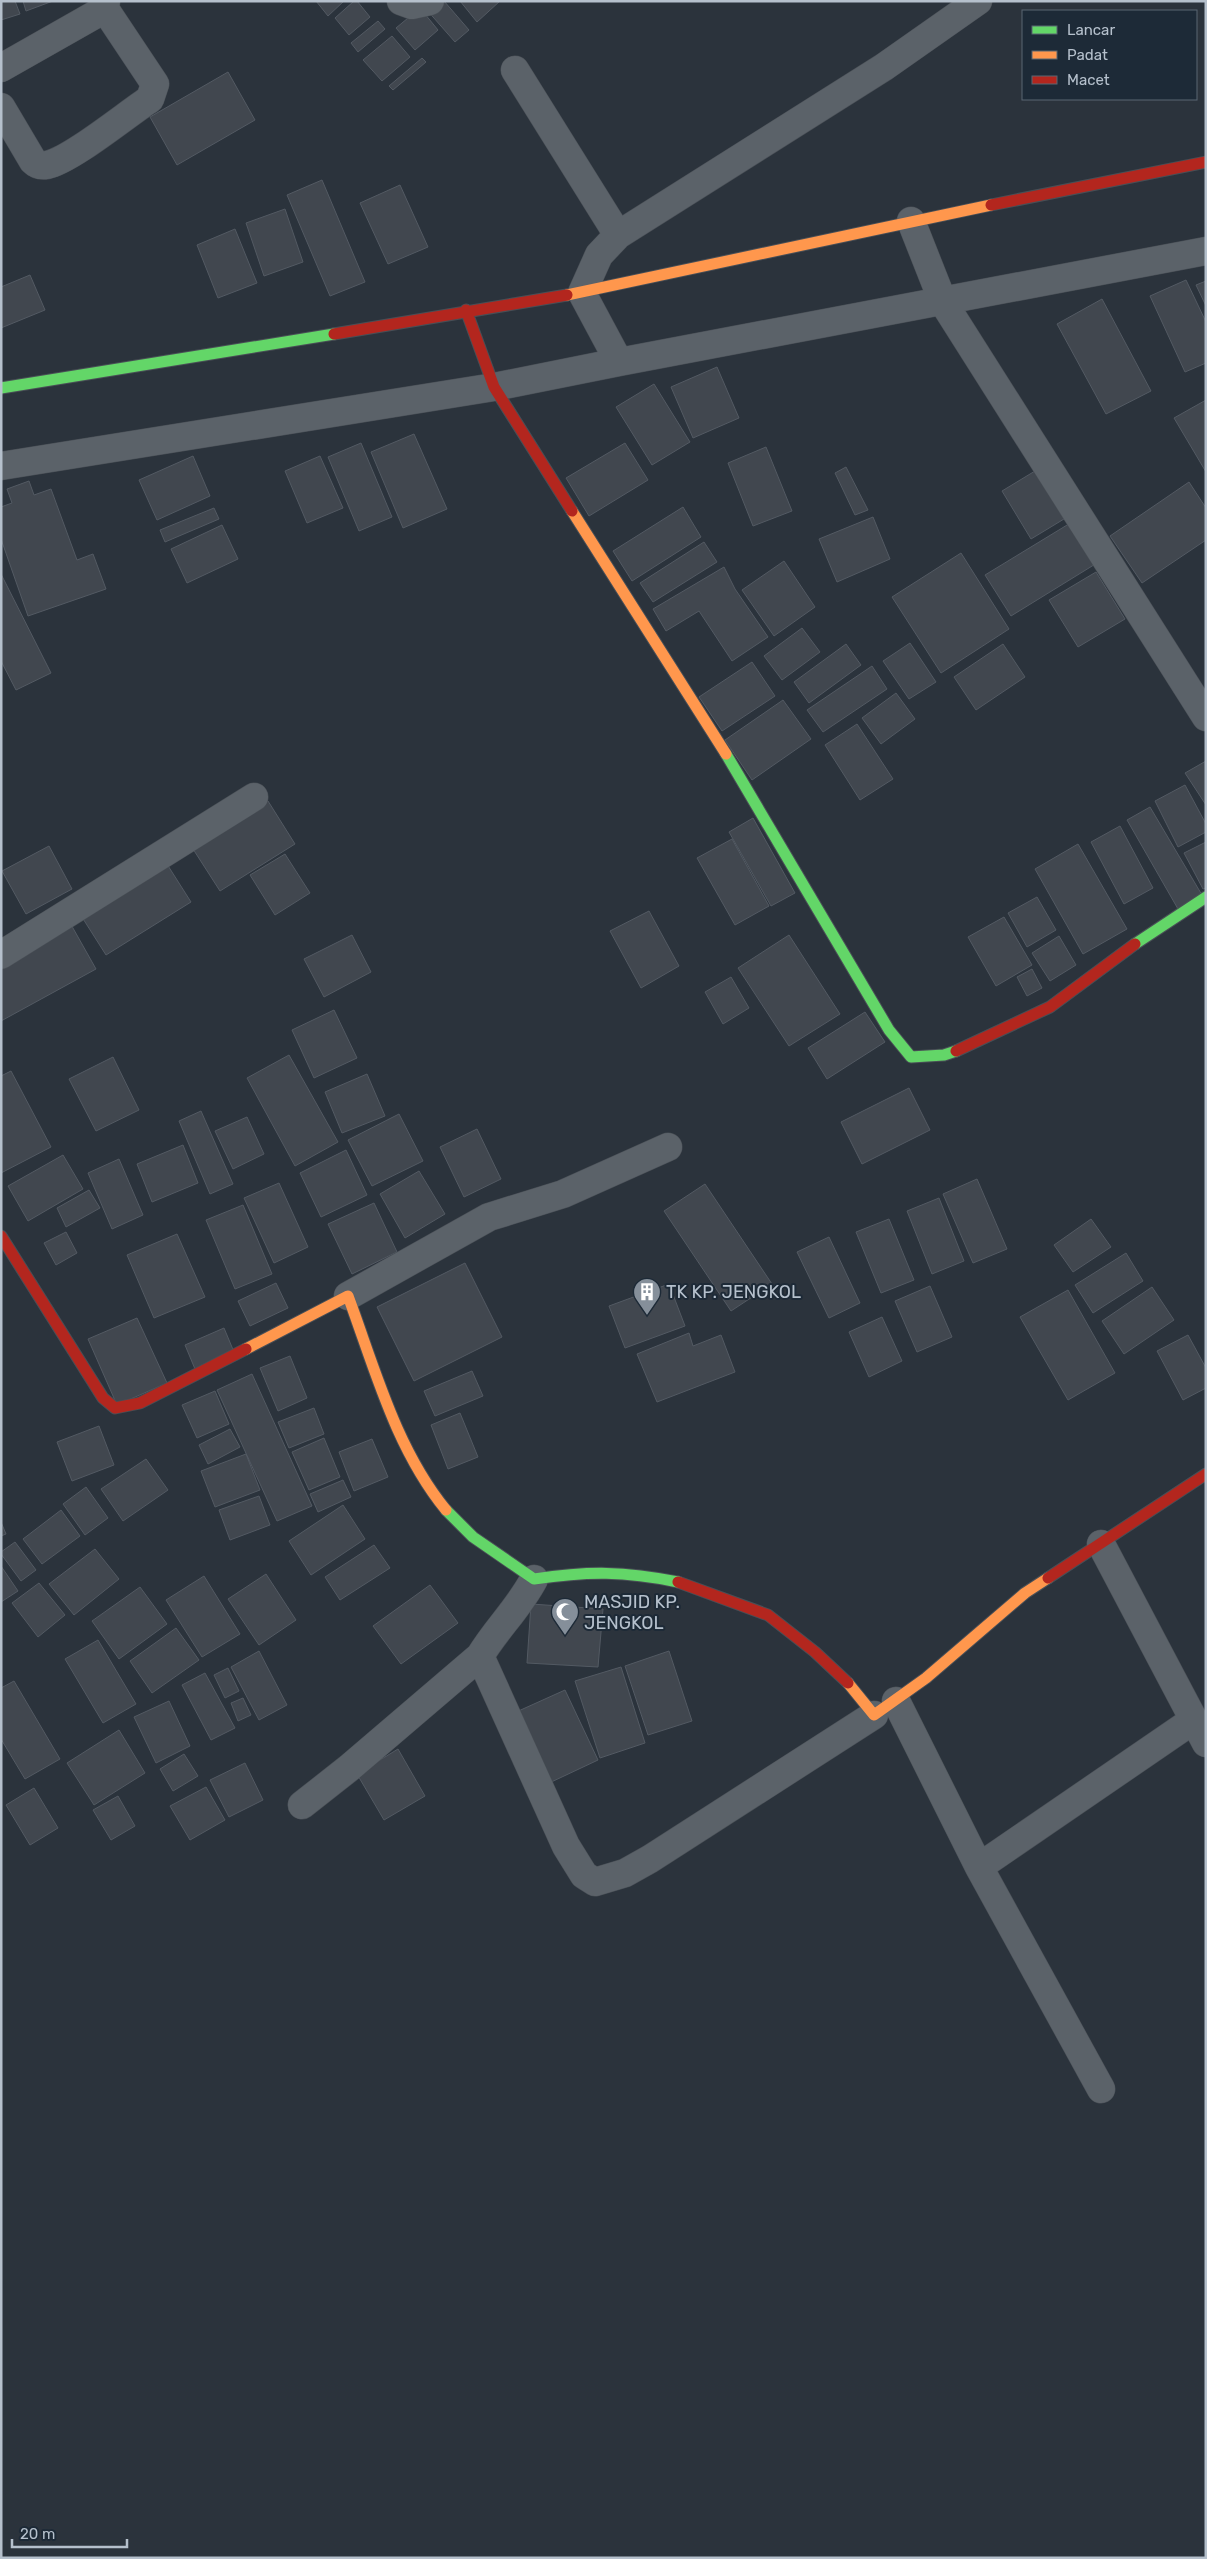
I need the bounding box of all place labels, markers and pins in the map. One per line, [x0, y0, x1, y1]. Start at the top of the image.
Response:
building icon: TK KP. JENGKOL [632, 1277, 662, 1316]
place label: TK KP. JENGKOL [666, 1281, 801, 1303]
place label: MASJID KP. JENGKOL [584, 1591, 680, 1634]
mosque icon: MASJID KP. JENGKOL [550, 1597, 580, 1636]

